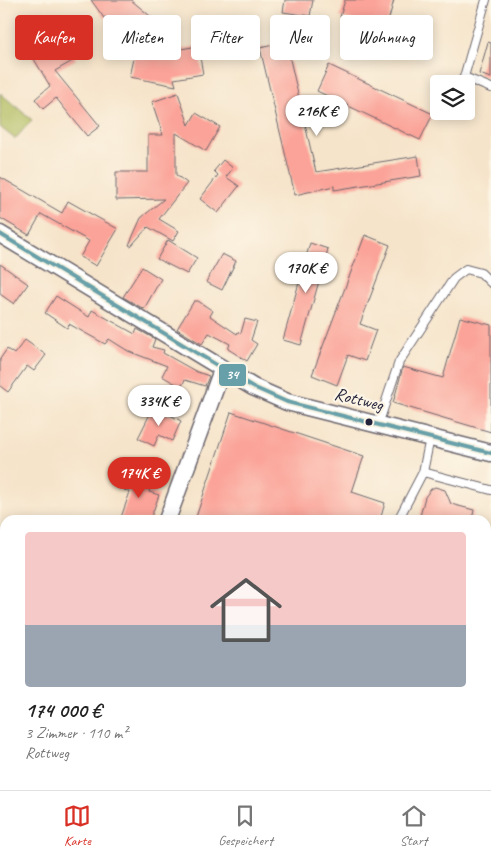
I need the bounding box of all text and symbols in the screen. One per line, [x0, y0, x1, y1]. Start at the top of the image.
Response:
chip: Kaufen [15, 15, 93, 60]
chip: Mieten [103, 15, 181, 60]
chip: Filter [191, 15, 260, 60]
chip: Neu [270, 15, 330, 60]
chip: Wohnung [340, 15, 433, 60]
map controls [430, 75, 475, 120]
button: layers [430, 75, 475, 120]
pin: 216K € [276, 94, 358, 137]
text: 216K € [296, 101, 338, 121]
pin: 170K € [265, 252, 347, 294]
text: 170K € [286, 258, 326, 278]
line badge: 34 [218, 363, 247, 387]
text: 34 [226, 366, 240, 383]
street label: Rottweg [332, 382, 387, 416]
pin: 334K € [118, 384, 200, 427]
text: 334K € [139, 391, 179, 411]
unlabelled marker [364, 417, 374, 427]
pin: 174K € [98, 456, 180, 499]
text: 174K € [119, 463, 159, 483]
icon: home [201, 565, 291, 655]
text: 174 000 € [25, 697, 101, 723]
text: 3 Zimmer · 110 m² [25, 723, 127, 743]
text: Rottweg [25, 743, 69, 763]
tab: Karte [63, 802, 91, 849]
tab: Gespeichert [218, 802, 273, 849]
tab: Start [400, 802, 428, 849]

